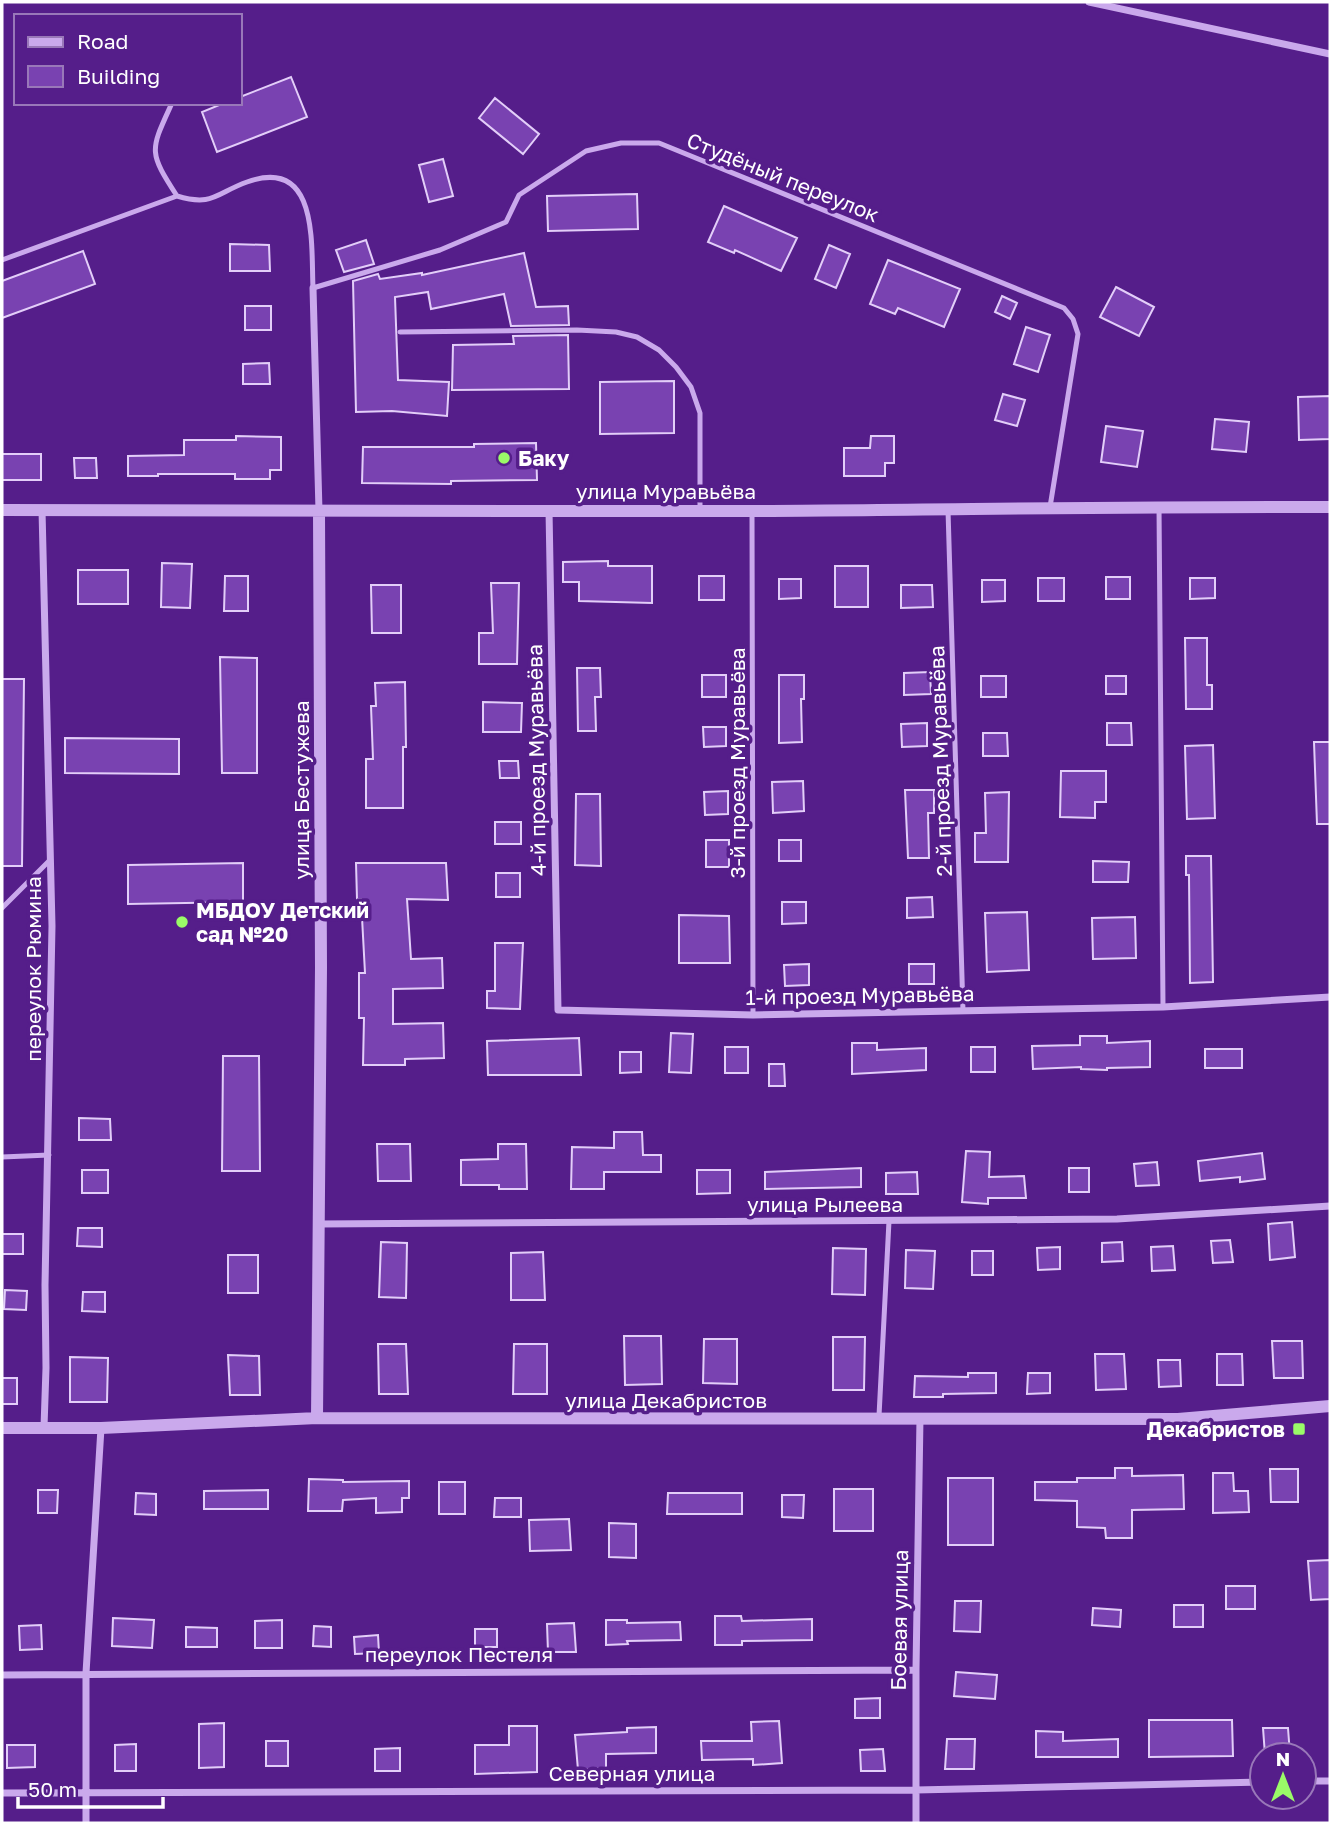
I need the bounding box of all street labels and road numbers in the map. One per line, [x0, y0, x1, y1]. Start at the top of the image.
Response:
street label: Студёный переулок [683, 127, 883, 227]
street label: улица Муравьёва [576, 478, 756, 504]
street label: 4-й проезд Муравьёва [521, 644, 551, 876]
street label: 2-й проезд Муравьёва [923, 645, 957, 877]
street label: 3-й проезд Муравьёва [724, 647, 750, 879]
street label: улица Бестужева [288, 700, 314, 880]
street label: переулок Рюмина [20, 876, 46, 1062]
street label: 1-й проезд Муравьёва [745, 980, 975, 1010]
street label: улица Рылеева [747, 1191, 903, 1217]
street label: улица Декабристов [565, 1387, 767, 1413]
street label: Боевая улица [885, 1549, 913, 1691]
street label: переулок Пестеля [365, 1641, 553, 1667]
street label: Северная улица [549, 1760, 715, 1786]

